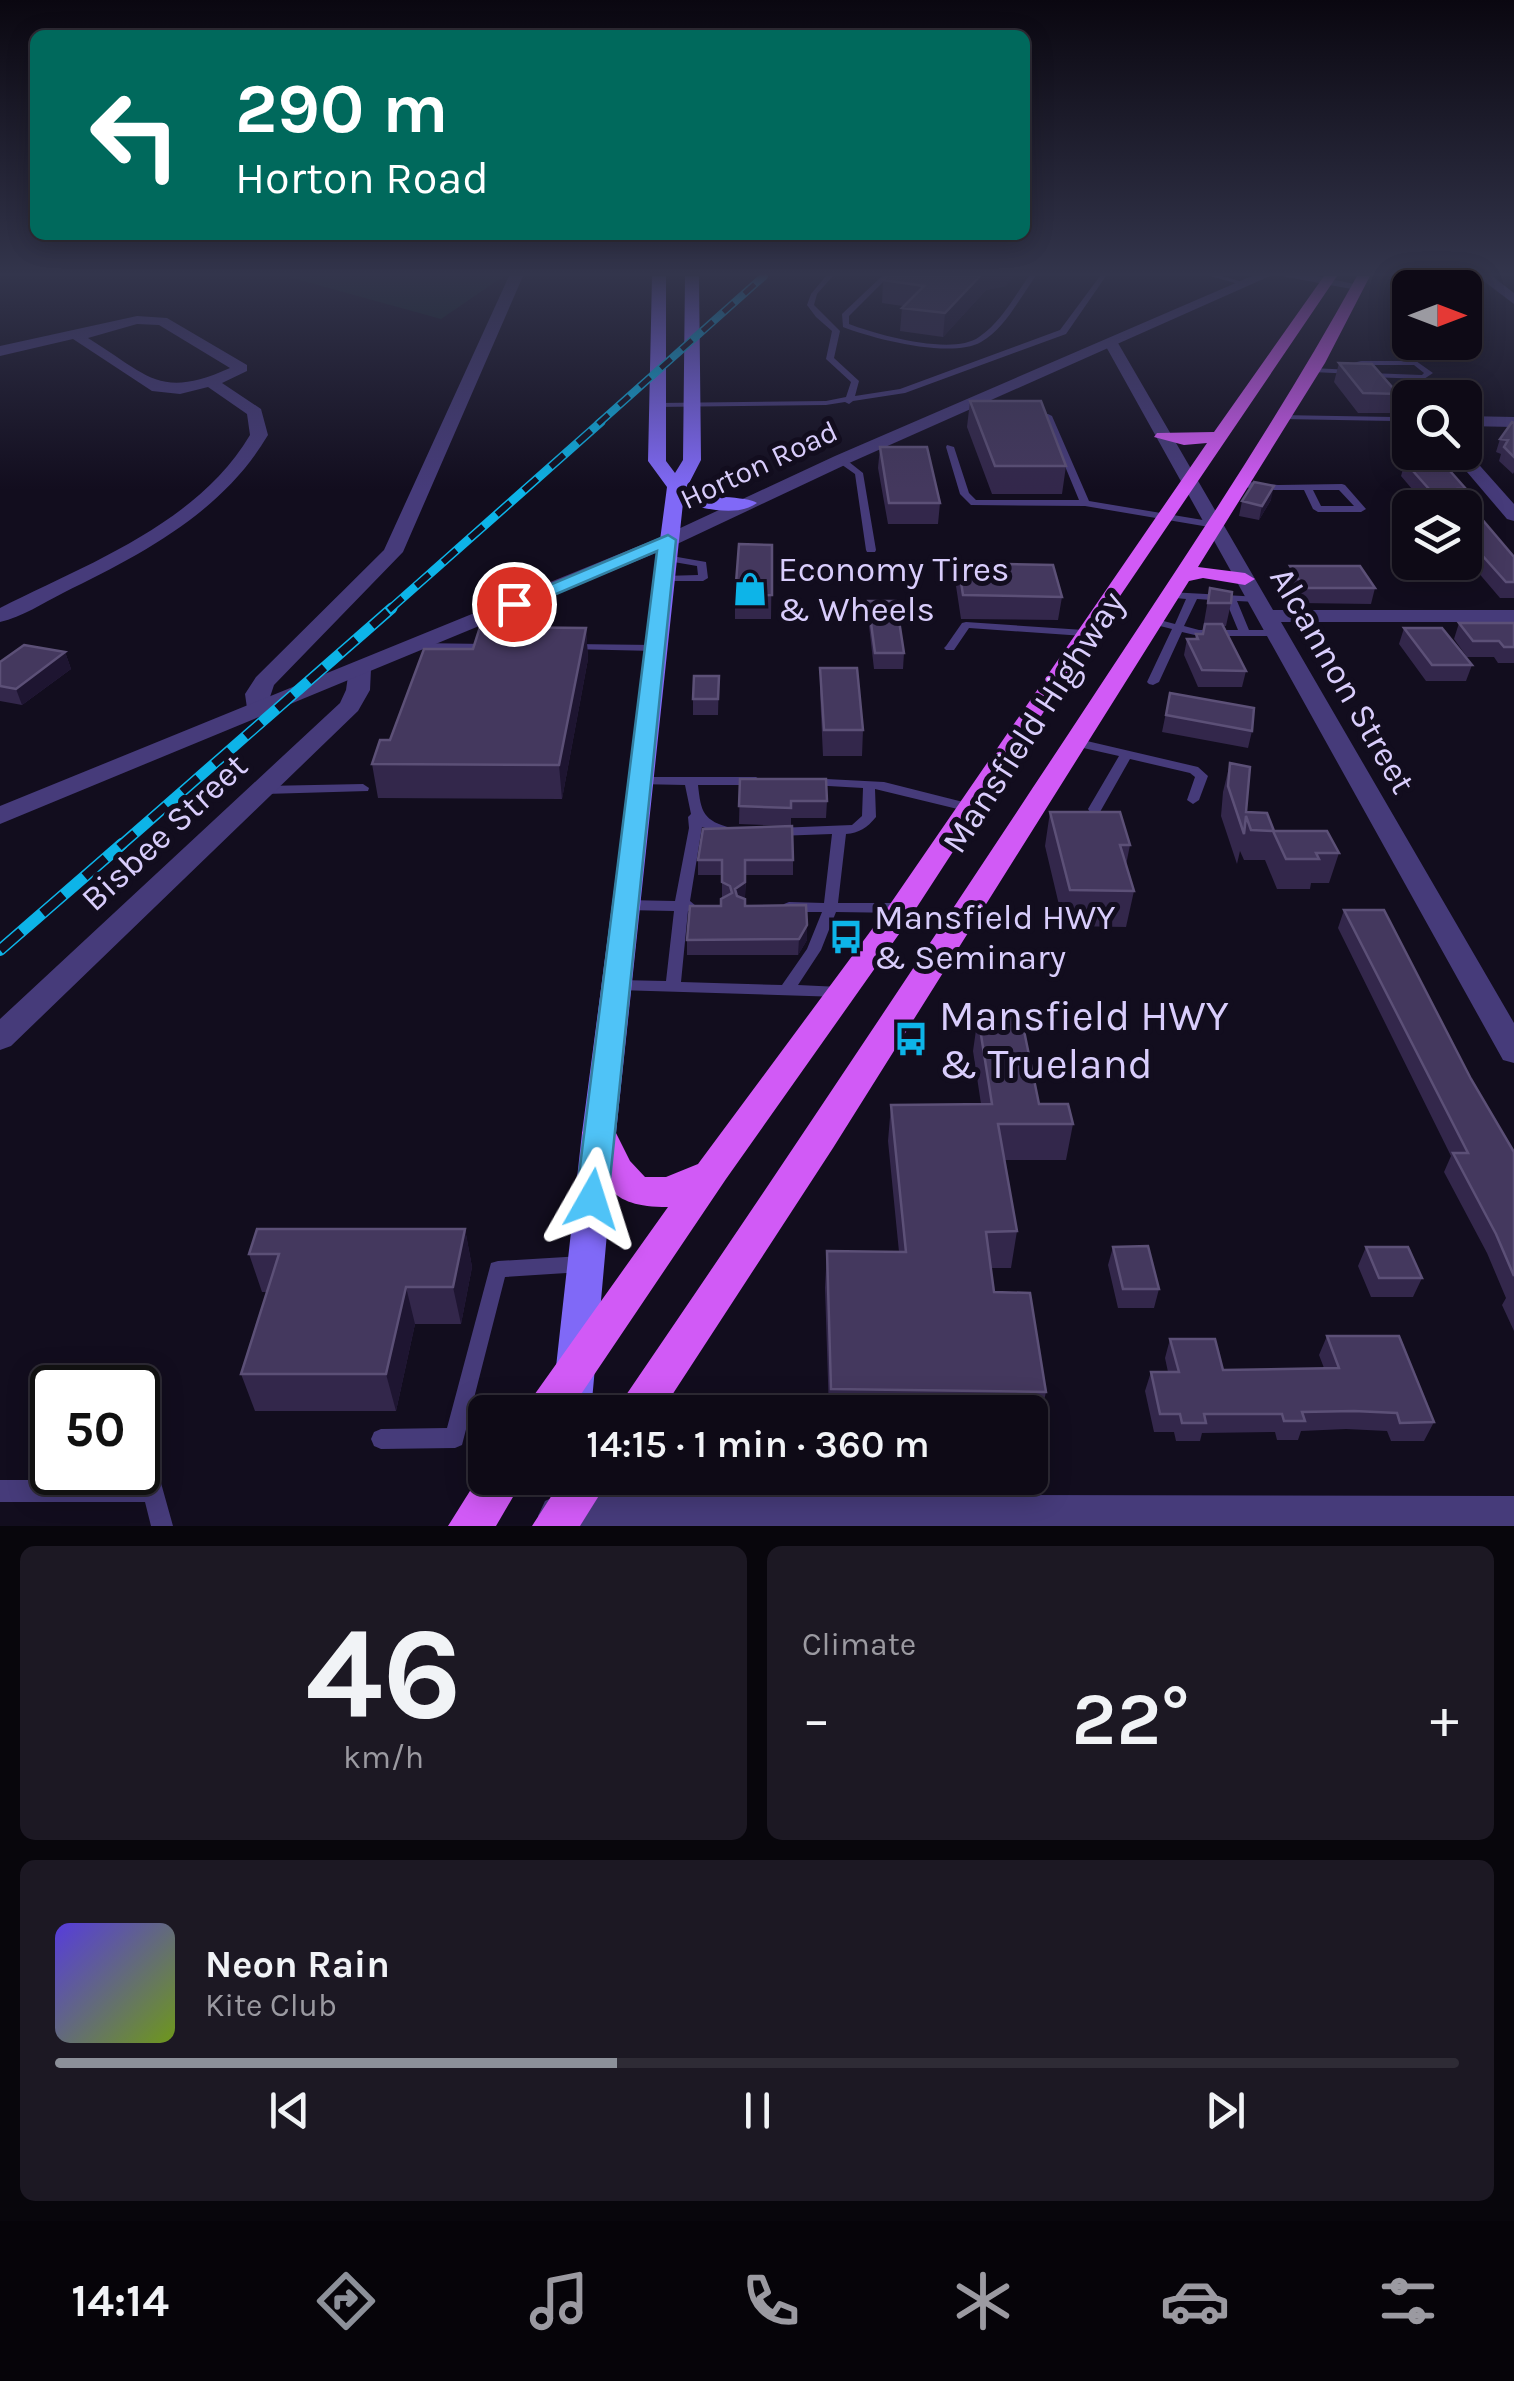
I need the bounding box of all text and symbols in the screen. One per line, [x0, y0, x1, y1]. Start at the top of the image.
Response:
text: 290 m [235, 68, 448, 150]
icon: left [70, 70, 200, 200]
text: Horton Road [235, 152, 489, 204]
north arrow [1392, 270, 1482, 360]
map controls [1392, 270, 1482, 580]
button: search [1392, 380, 1482, 470]
street label: Horton Road [675, 413, 843, 517]
button: layers [1392, 490, 1482, 580]
place label: Economy Tires & Wheels [778, 549, 1009, 630]
street label: Alcannon Street [1261, 560, 1424, 801]
pin [472, 562, 557, 647]
shop icon: Economy Tires & Wheels [731, 570, 769, 608]
icon: arrive [487, 577, 542, 632]
street label: Mansfield Highway [934, 584, 1133, 861]
street label: Bisbee Street [73, 745, 256, 920]
place label: Mansfield HWY & Seminary [874, 897, 1116, 978]
bus stop icon: Mansfield HWY & Seminary [827, 918, 865, 956]
place label: Mansfield HWY & Trueland [939, 991, 1229, 1089]
bus stop icon: Mansfield HWY & Trueland [892, 1020, 930, 1058]
position arrow [540, 1147, 644, 1251]
speed limit sign: 50 [30, 1365, 160, 1495]
text: 14:15 · 1 min · 360 m [586, 1422, 930, 1467]
text: 46 [305, 1598, 462, 1750]
text: Climate [802, 1626, 916, 1663]
text: 22° [1072, 1675, 1189, 1763]
text: − [802, 1687, 831, 1751]
text: + [1430, 1687, 1459, 1751]
text: km/h [343, 1739, 424, 1776]
text: Neon Rain [205, 1942, 390, 1987]
text: Kite Club [205, 1987, 337, 2024]
icon: previous [262, 2083, 317, 2138]
icon: pause [730, 2083, 785, 2138]
icon: next [1198, 2083, 1253, 2138]
icon: directions [311, 2266, 381, 2336]
icon: music [524, 2266, 594, 2336]
icon: phone [736, 2266, 806, 2336]
icon: climate [948, 2266, 1018, 2336]
icon: car [1160, 2266, 1230, 2336]
icon: filters [1373, 2266, 1443, 2336]
text: 14:14 [71, 2275, 169, 2327]

